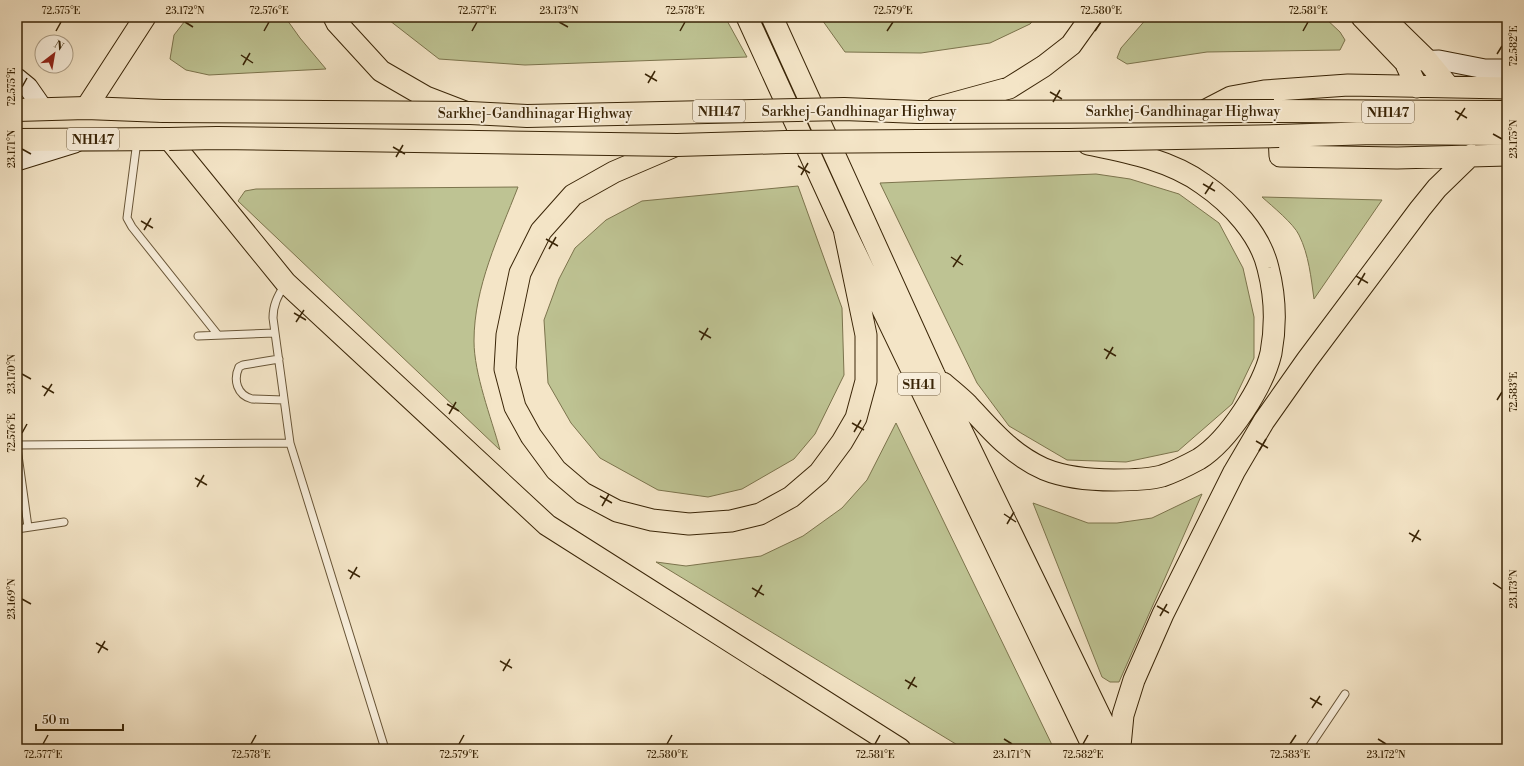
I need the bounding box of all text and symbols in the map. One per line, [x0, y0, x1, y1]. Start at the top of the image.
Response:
text: 72.575°E [42, 5, 81, 17]
text: 23.172°N [165, 5, 205, 17]
text: 72.576°E [249, 5, 289, 17]
text: 72.577°E [458, 5, 496, 17]
text: 23.173°N [540, 5, 579, 17]
text: 72.578°E [665, 5, 705, 17]
text: 72.579°E [873, 5, 913, 17]
text: 72.580°E [1080, 5, 1122, 17]
text: 72.581°E [1288, 5, 1328, 17]
text: 72.582°E [1508, 26, 1520, 66]
north arrow [34, 34, 74, 74]
text: N [51, 38, 66, 55]
text: 72.575°E [6, 67, 18, 106]
road number: NH147 [693, 100, 745, 122]
road number: NH147 [1362, 101, 1414, 123]
street label: Sarkhej-Gandhinagar Highway [762, 103, 956, 121]
street label: Sarkhej-Gandhinagar Highway [1086, 103, 1280, 121]
street label: Sarkhej-Gandhinagar Highway [438, 105, 632, 123]
text: 23.175°N [1508, 119, 1520, 158]
road number: NH147 [67, 128, 119, 150]
text: 23.171°N [6, 129, 18, 168]
text: 23.170°N [6, 353, 18, 394]
text: 72.583°E [1508, 372, 1520, 412]
road number: SH41 [898, 373, 940, 395]
text: 72.576°E [6, 413, 18, 453]
text: 23.173°N [1508, 569, 1520, 608]
text: 23.169°N [6, 578, 18, 619]
scale bar [36, 706, 123, 732]
text: 50 m [42, 713, 70, 728]
text: 72.577°E [24, 749, 62, 761]
text: 72.578°E [231, 749, 271, 761]
text: 72.579°E [439, 749, 479, 761]
text: 72.580°E [646, 749, 688, 761]
text: 72.581°E [855, 749, 895, 761]
text: 23.171°N [993, 749, 1032, 761]
text: 72.582°E [1063, 749, 1103, 761]
text: 72.583°E [1270, 749, 1310, 761]
text: 23.172°N [1366, 749, 1406, 761]

